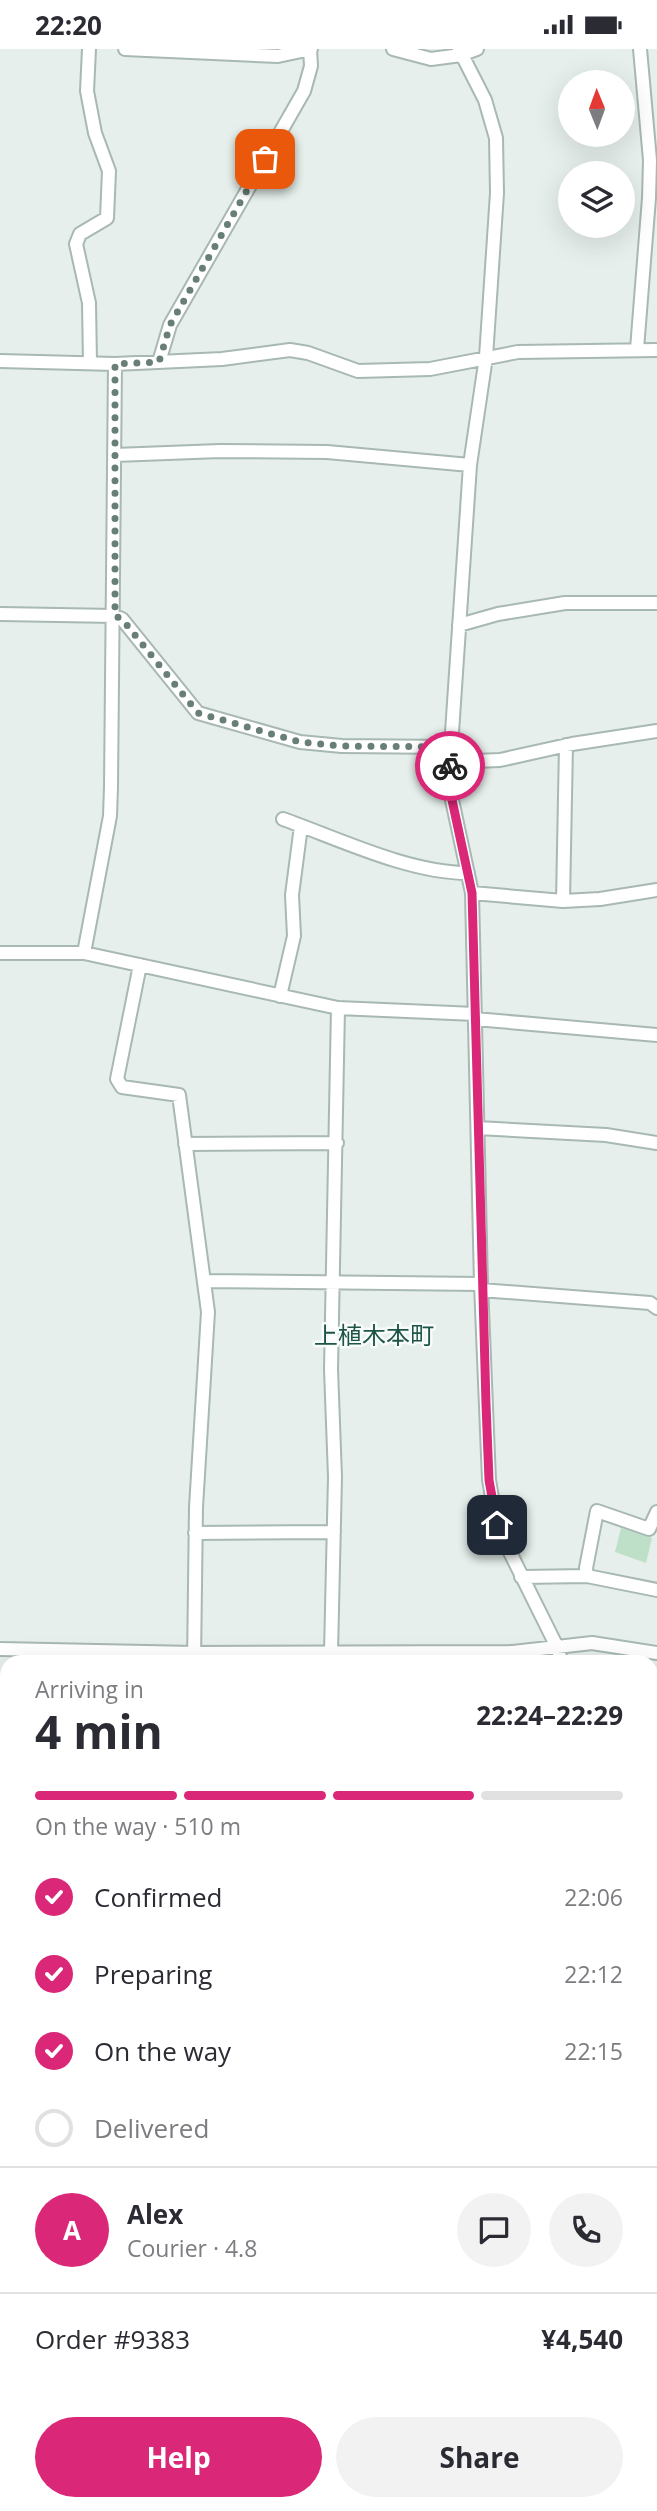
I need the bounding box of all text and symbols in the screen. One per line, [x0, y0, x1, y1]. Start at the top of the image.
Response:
text: 22:20 [35, 7, 102, 43]
north arrow [558, 70, 635, 147]
map controls [558, 70, 635, 238]
pin [235, 129, 295, 189]
icon: bag [246, 140, 284, 178]
button: layers [558, 161, 635, 238]
courier [415, 731, 485, 801]
icon: bike [431, 747, 469, 785]
district label: 上植木本町 [314, 1318, 434, 1351]
pin [467, 1495, 527, 1555]
icon: home [478, 1506, 516, 1544]
text: Arriving in [35, 1673, 144, 1705]
text: 22:24–22:29 [476, 1697, 623, 1733]
text: 4 min [35, 1700, 163, 1762]
text: On the way · 510 m [35, 1810, 241, 1842]
icon: check [35, 1878, 73, 1916]
text: Confirmed [94, 1879, 222, 1915]
text: 22:06 [564, 1881, 623, 1913]
icon: check [35, 1955, 73, 1993]
text: Preparing [94, 1956, 212, 1992]
text: 22:12 [564, 1958, 623, 1990]
icon: check [35, 2032, 73, 2070]
text: On the way [94, 2033, 231, 2069]
text: 22:15 [564, 2035, 623, 2067]
text: Delivered [94, 2110, 209, 2146]
button: chat [457, 2193, 531, 2267]
button: phone [549, 2193, 623, 2267]
text: Alex [127, 2196, 183, 2232]
text: A [63, 2212, 81, 2248]
text: Courier · 4.8 [127, 2232, 257, 2264]
text: Order #9383 [35, 2321, 190, 2357]
text: ¥4,540 [541, 2321, 623, 2357]
button: Help [35, 2417, 322, 2497]
button: Share [336, 2417, 623, 2497]

